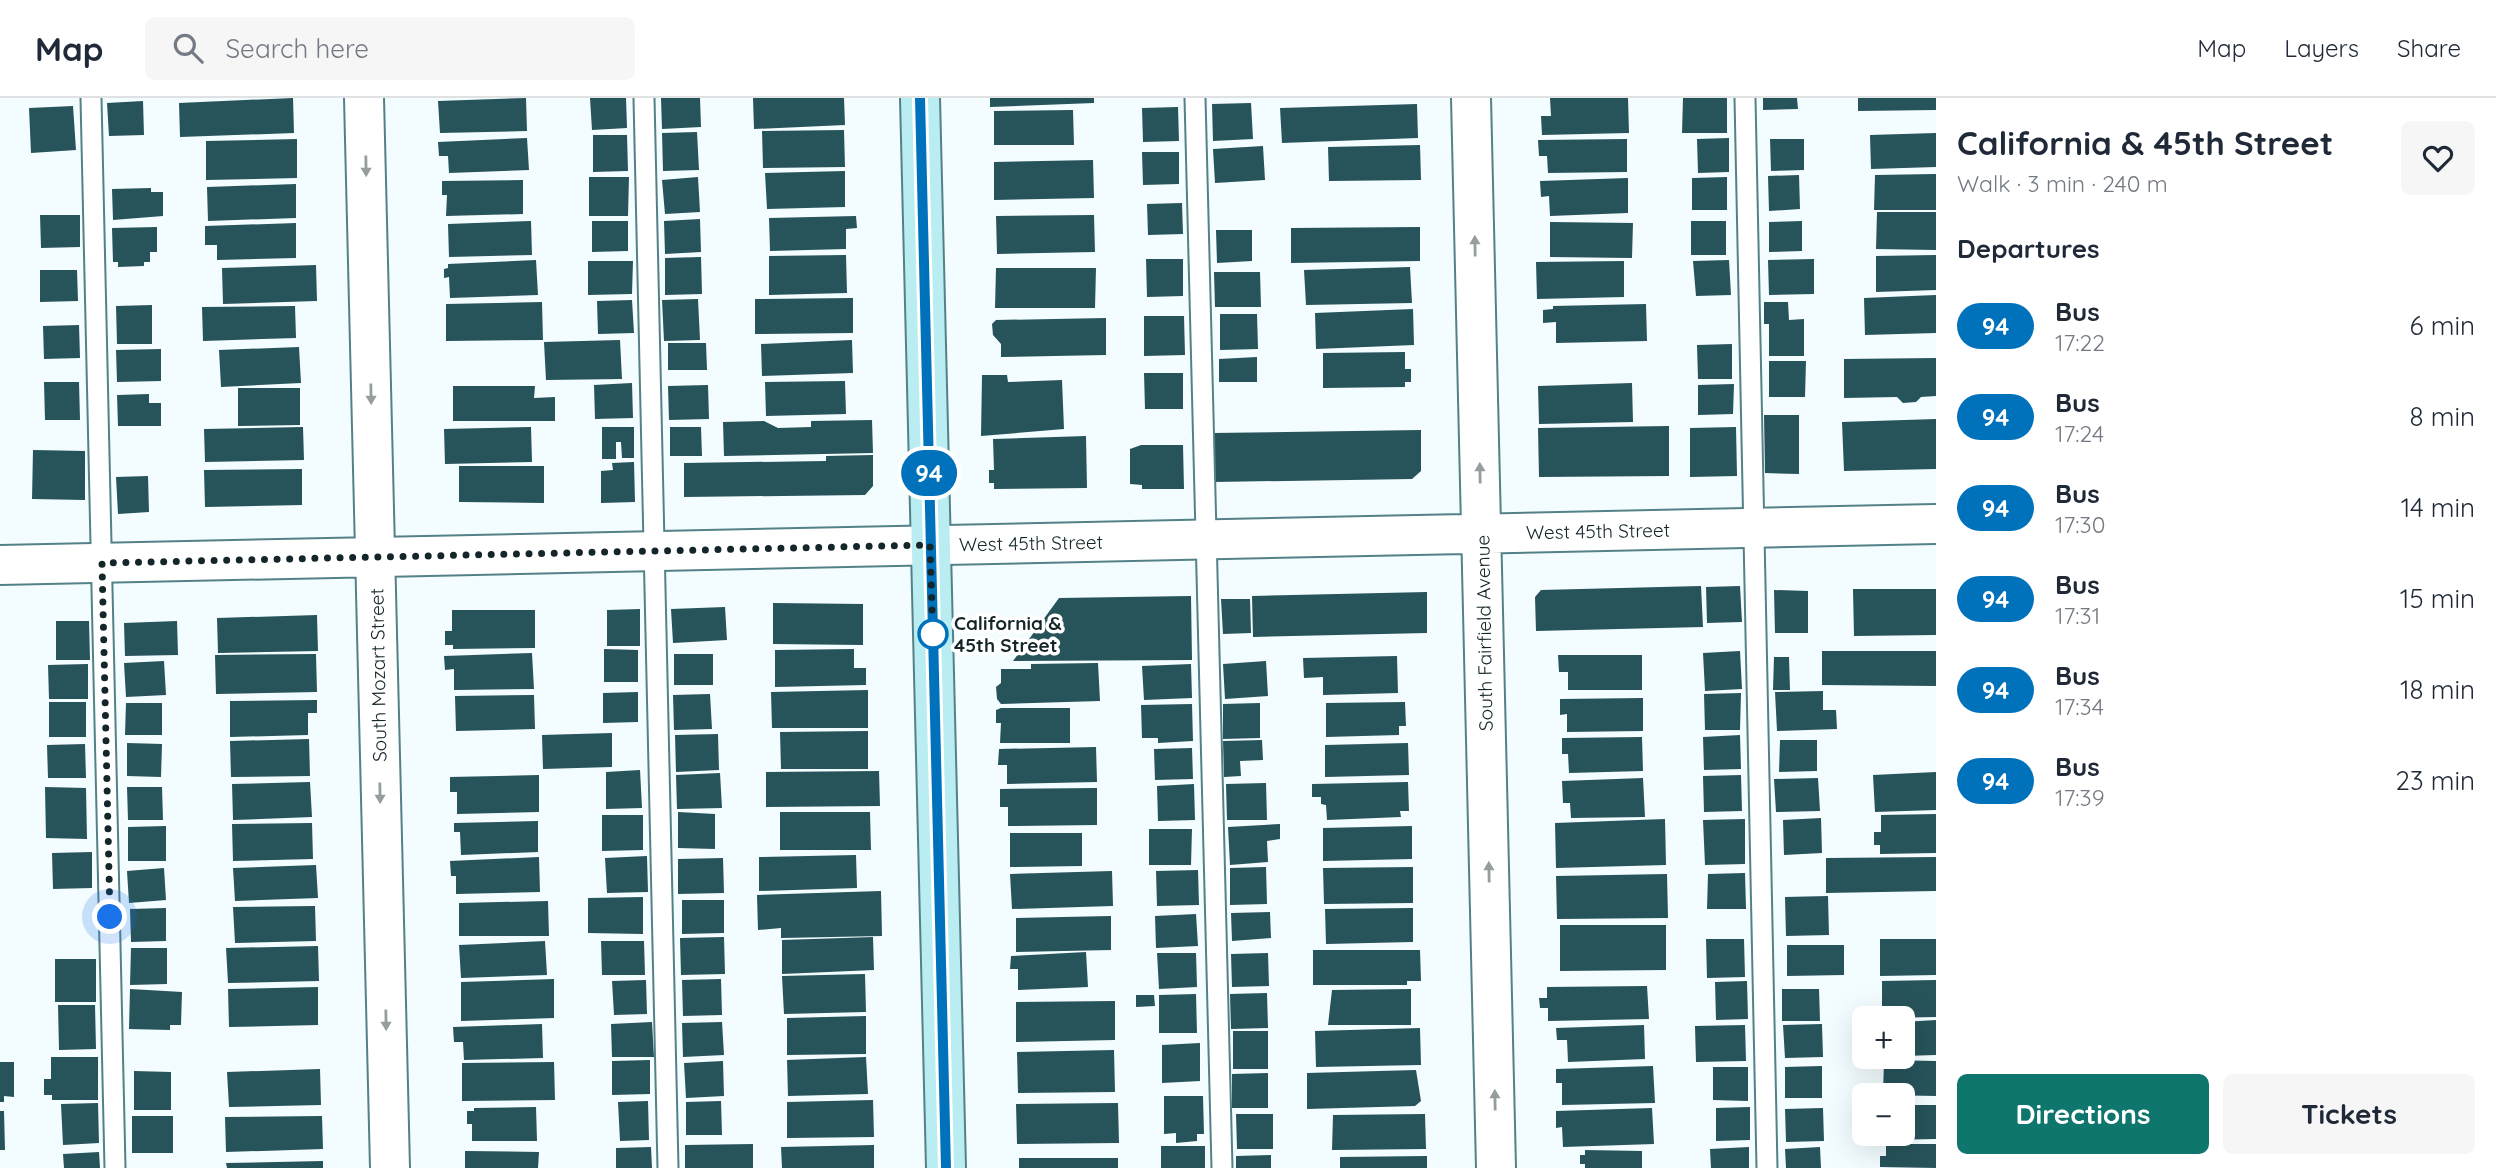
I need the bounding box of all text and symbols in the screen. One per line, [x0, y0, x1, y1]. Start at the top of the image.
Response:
search box [145, 17, 635, 80]
text: Map [35, 28, 103, 69]
icon: search [169, 29, 207, 67]
text: Search here [225, 32, 369, 65]
text: Map [2197, 33, 2246, 63]
text: Layers [2284, 33, 2359, 63]
text: Share [2397, 33, 2461, 63]
button: heart [2401, 121, 2475, 195]
text: California & 45th Street [1957, 122, 2333, 163]
one-way arrow [360, 155, 371, 177]
text: Walk · 3 min · 240 m [1957, 169, 2168, 198]
text: Departures [1957, 232, 2100, 265]
one-way arrow [1469, 235, 1480, 257]
text: Bus [2055, 295, 2100, 328]
text: 6 min [2410, 309, 2475, 342]
text: 94 [1982, 311, 2009, 341]
text: 17:22 [2055, 328, 2105, 357]
one-way arrow [365, 383, 377, 405]
text: Bus [2055, 386, 2100, 419]
text: 8 min [2410, 400, 2475, 433]
text: 94 [1982, 402, 2009, 432]
text: 17:24 [2055, 419, 2104, 448]
line badge: 94 [898, 450, 960, 496]
text: 94 [915, 458, 943, 488]
one-way arrow [1474, 462, 1486, 484]
text: Bus [2055, 477, 2100, 510]
text: 14 min [2401, 491, 2475, 524]
text: 94 [1982, 493, 2009, 523]
text: 17:30 [2055, 510, 2105, 539]
street label: West 45th Street [1526, 518, 1670, 544]
street label: West 45th Street [959, 530, 1103, 556]
street label: South Fairfield Avenue [1470, 535, 1498, 731]
text: Bus [2055, 568, 2100, 601]
text: 15 min [2400, 582, 2475, 615]
text: 94 [1982, 584, 2009, 614]
street label: South Mozart Street [364, 588, 392, 762]
text: 17:31 [2055, 601, 2100, 630]
place label: California & 45th Street [954, 611, 1062, 657]
marker: California & 45th Street [918, 619, 948, 649]
text: Bus [2055, 659, 2100, 692]
text: 18 min [2400, 673, 2475, 706]
text: 94 [1982, 675, 2009, 705]
text: 17:34 [2055, 692, 2104, 721]
text: Bus [2055, 750, 2100, 783]
text: 23 min [2396, 764, 2475, 797]
text: 94 [1982, 766, 2009, 796]
one-way arrow [375, 782, 386, 804]
text: 17:39 [2055, 783, 2105, 812]
one-way arrow [1484, 861, 1495, 883]
your location [92, 899, 127, 934]
map controls [1852, 1006, 1915, 1146]
button: + [1852, 1006, 1915, 1069]
one-way arrow [380, 1009, 392, 1031]
button: Directions [1957, 1074, 2209, 1154]
button: Tickets [2223, 1074, 2475, 1154]
button: − [1852, 1083, 1915, 1146]
one-way arrow [1489, 1089, 1500, 1111]

